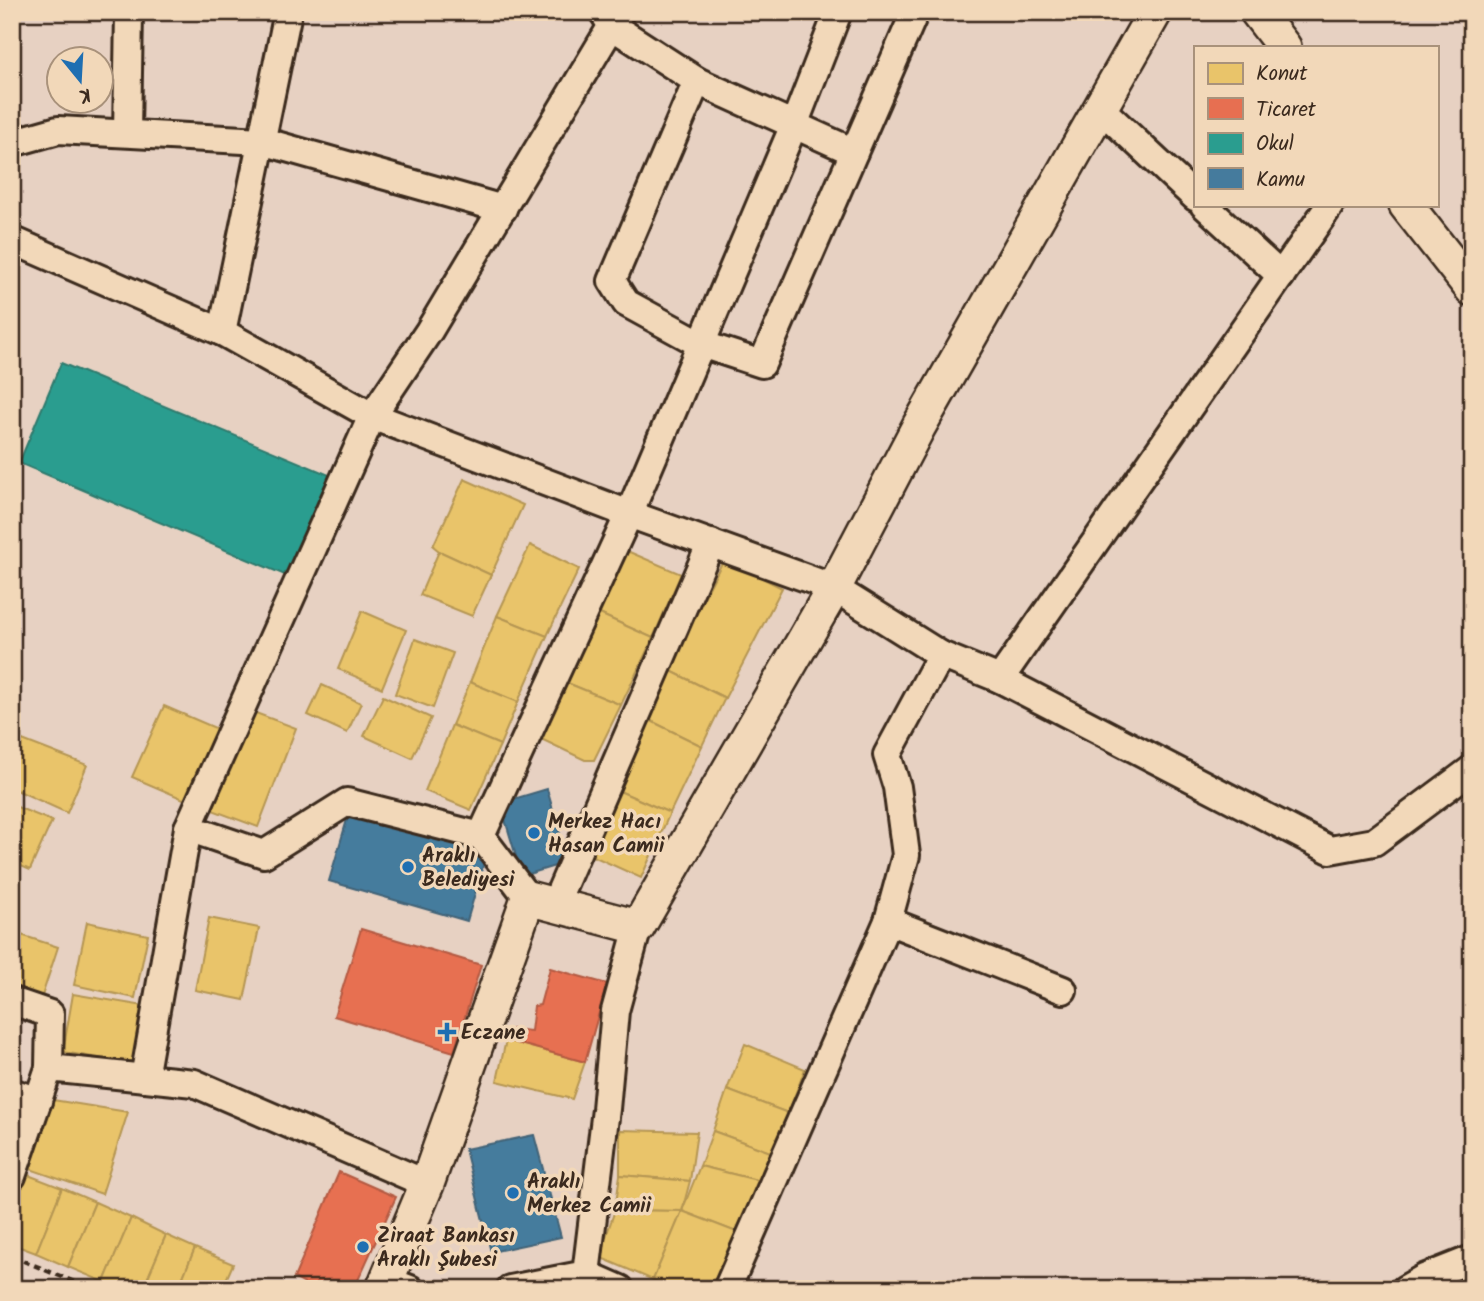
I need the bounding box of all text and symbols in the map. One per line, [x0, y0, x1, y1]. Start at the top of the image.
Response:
north arrow [46, 46, 116, 116]
legend [1194, 46, 1438, 206]
text: Konut [1256, 58, 1308, 91]
text: K [75, 78, 95, 110]
text: Ticaret [1256, 94, 1317, 127]
text: Okul [1256, 128, 1294, 161]
text: Kamu [1256, 164, 1305, 197]
place label: Merkez Hacı Hasan Camii [548, 806, 665, 863]
marker: Merkez Hacı Hasan Camii [526, 825, 542, 841]
place label: Araklı Belediyesi [422, 840, 515, 897]
marker: Araklı Belediyesi [400, 859, 416, 875]
place label: Eczane [461, 1017, 526, 1050]
marker: Eczane [439, 1024, 455, 1040]
place label: Araklı Merkez Camii [527, 1166, 652, 1223]
marker: Araklı Merkez Camii [505, 1185, 521, 1201]
place label: Ziraat Bankası Araklı Şubesi [377, 1220, 515, 1277]
marker: Ziraat Bankası Araklı Şubesi [355, 1239, 371, 1255]

